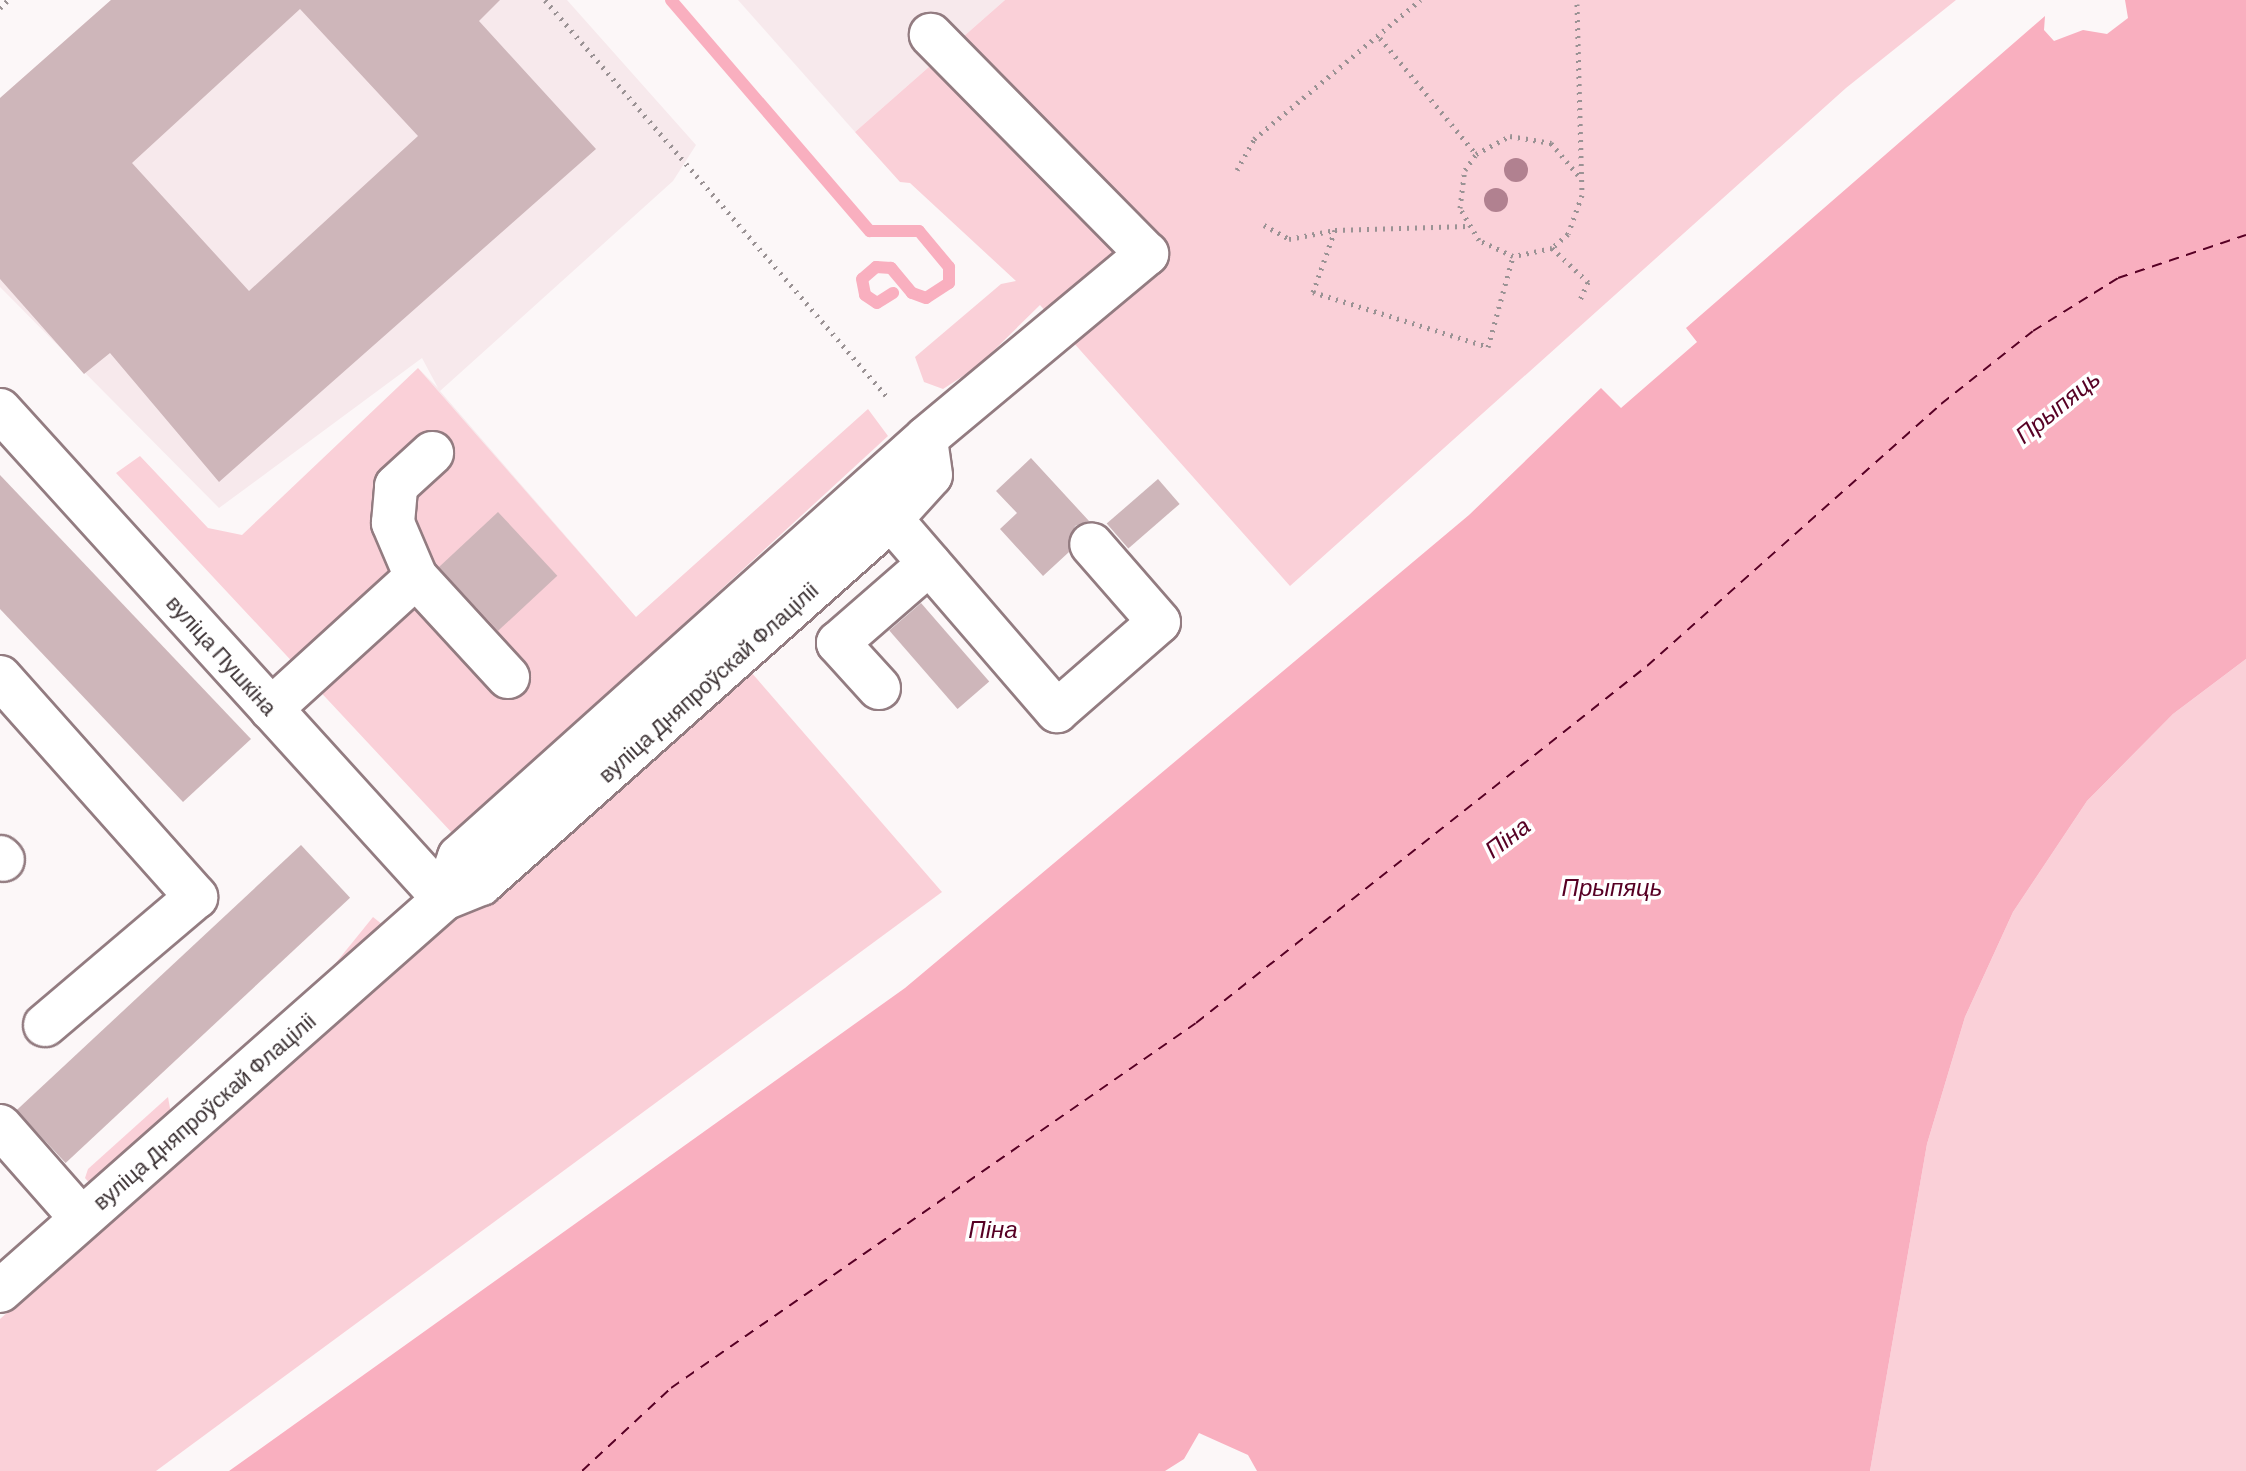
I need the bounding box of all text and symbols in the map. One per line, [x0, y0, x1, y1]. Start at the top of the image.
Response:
water label: Прыпяць [2009, 363, 2105, 449]
street label: вуліца Дняпроўскай Флаціліі [593, 576, 823, 788]
street label: вуліца Пушкіна [161, 590, 283, 720]
water label: Піна [1479, 811, 1535, 863]
water label: Прыпяць [1562, 873, 1662, 901]
street label: вуліца Дняпроўскай Флаціліі [87, 1007, 321, 1215]
water label: Піна [968, 1215, 1018, 1243]

